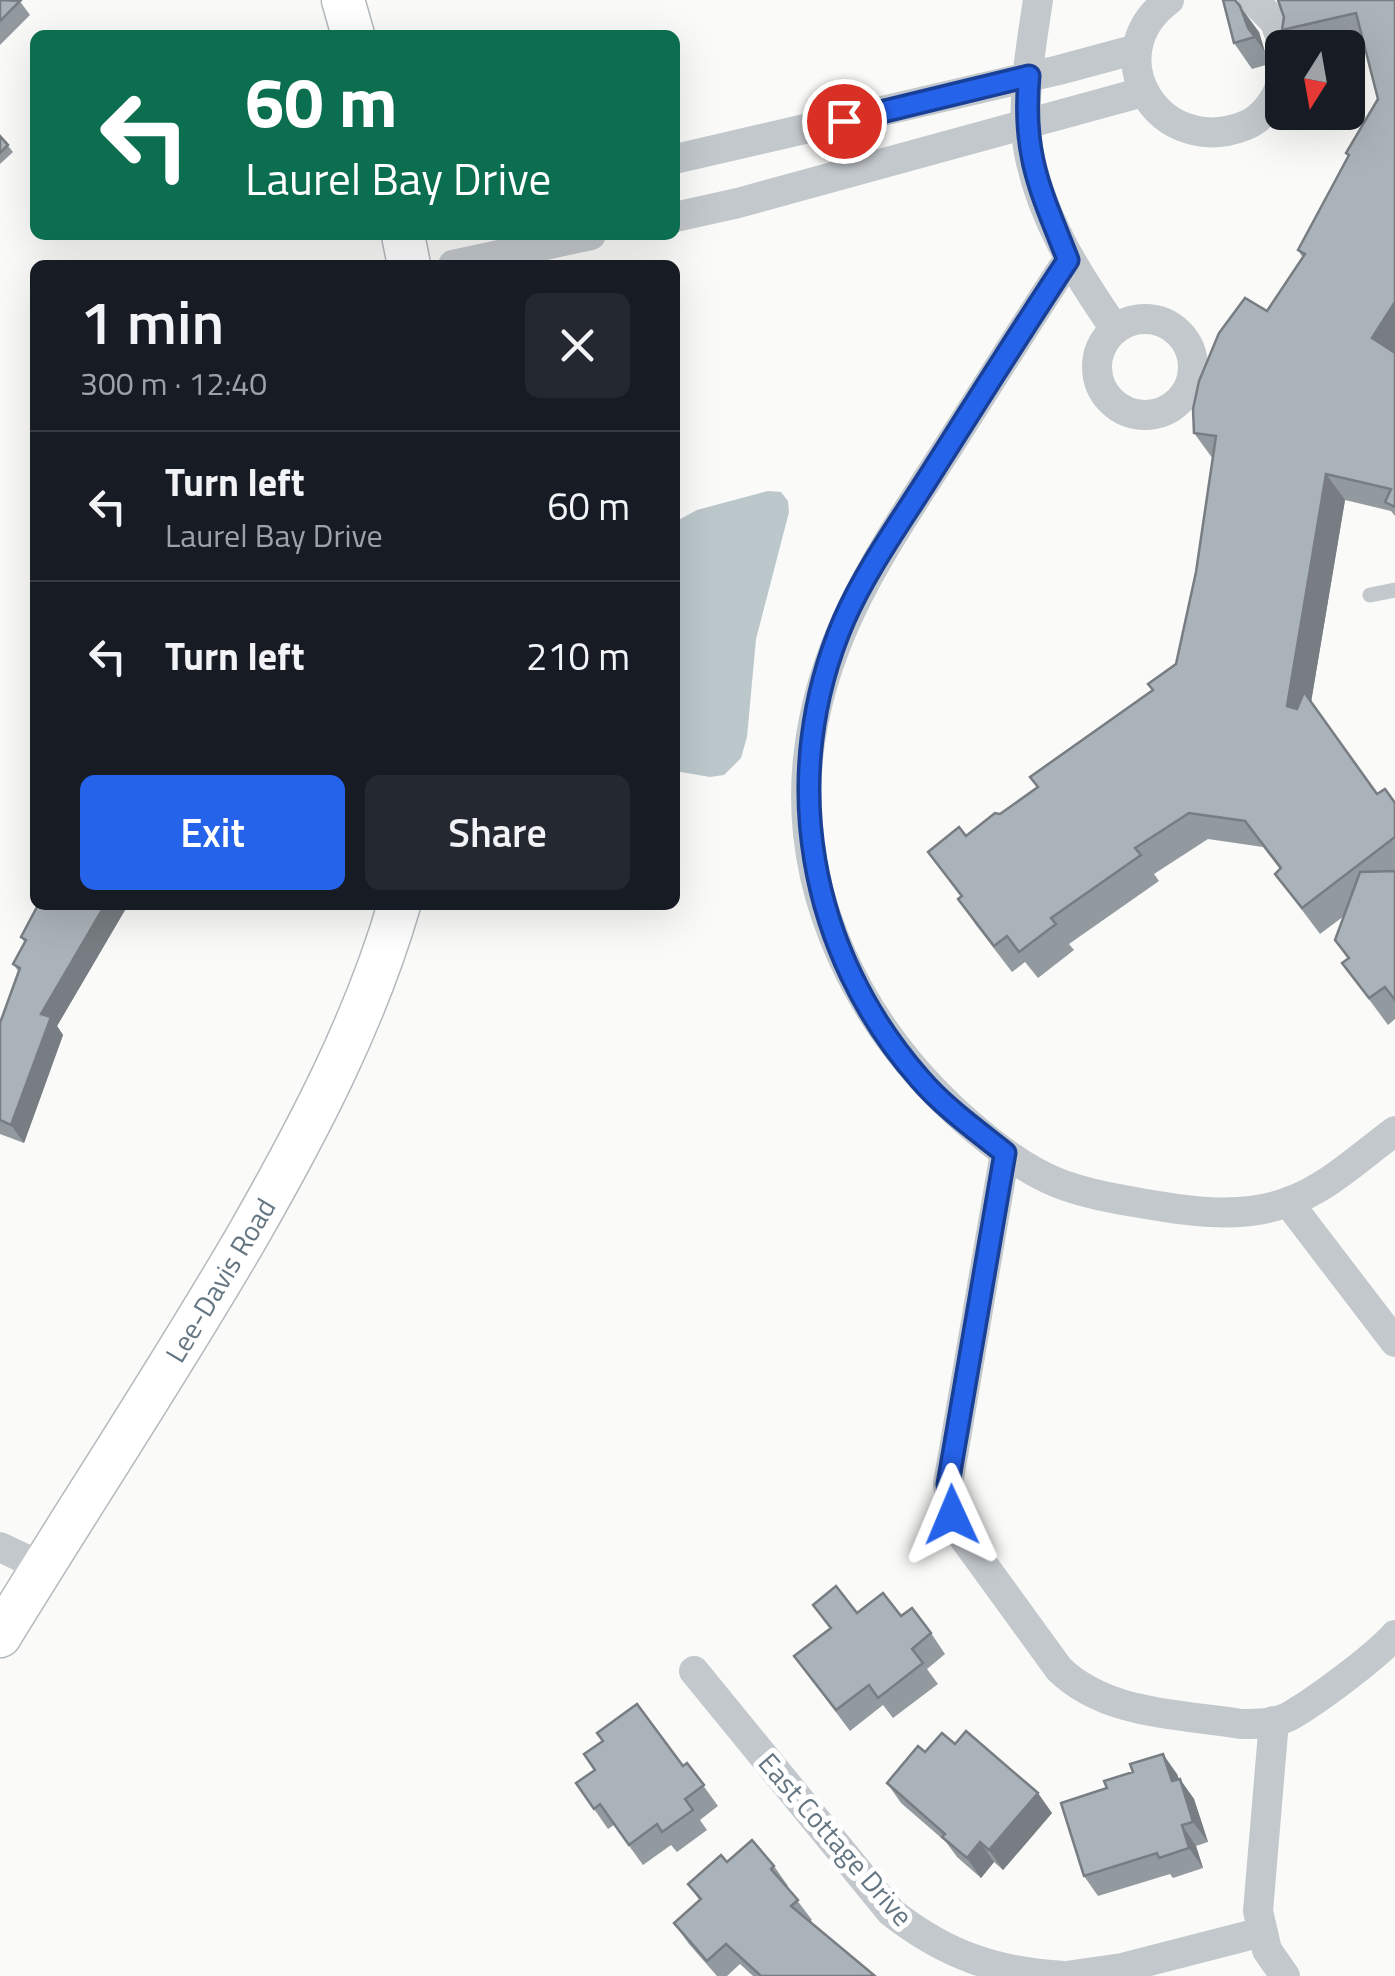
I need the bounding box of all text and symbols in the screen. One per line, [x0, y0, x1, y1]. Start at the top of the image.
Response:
north arrow [1265, 30, 1365, 130]
map controls [1265, 30, 1365, 130]
text: 60 m [245, 48, 398, 154]
icon: left [80, 70, 210, 200]
pin [802, 79, 887, 164]
icon: arrive [817, 94, 872, 149]
text: Laurel Bay Drive [245, 144, 551, 212]
text: 1 min [80, 276, 224, 367]
button: close [525, 293, 630, 398]
text: 300 m · 12:40 [80, 359, 267, 407]
text: Turn left [165, 453, 305, 511]
text: 60 m [547, 477, 630, 535]
icon: left [80, 479, 135, 534]
text: Laurel Bay Drive [165, 511, 383, 559]
text: Turn left [165, 627, 305, 685]
text: 210 m [526, 627, 630, 685]
icon: left [80, 629, 135, 684]
button: Exit [80, 775, 345, 890]
button: Share [365, 775, 630, 890]
street label: Lee-Davis Road [154, 1190, 286, 1370]
position arrow [900, 1463, 1004, 1567]
street label: East Cottage Drive [748, 1743, 924, 1935]

